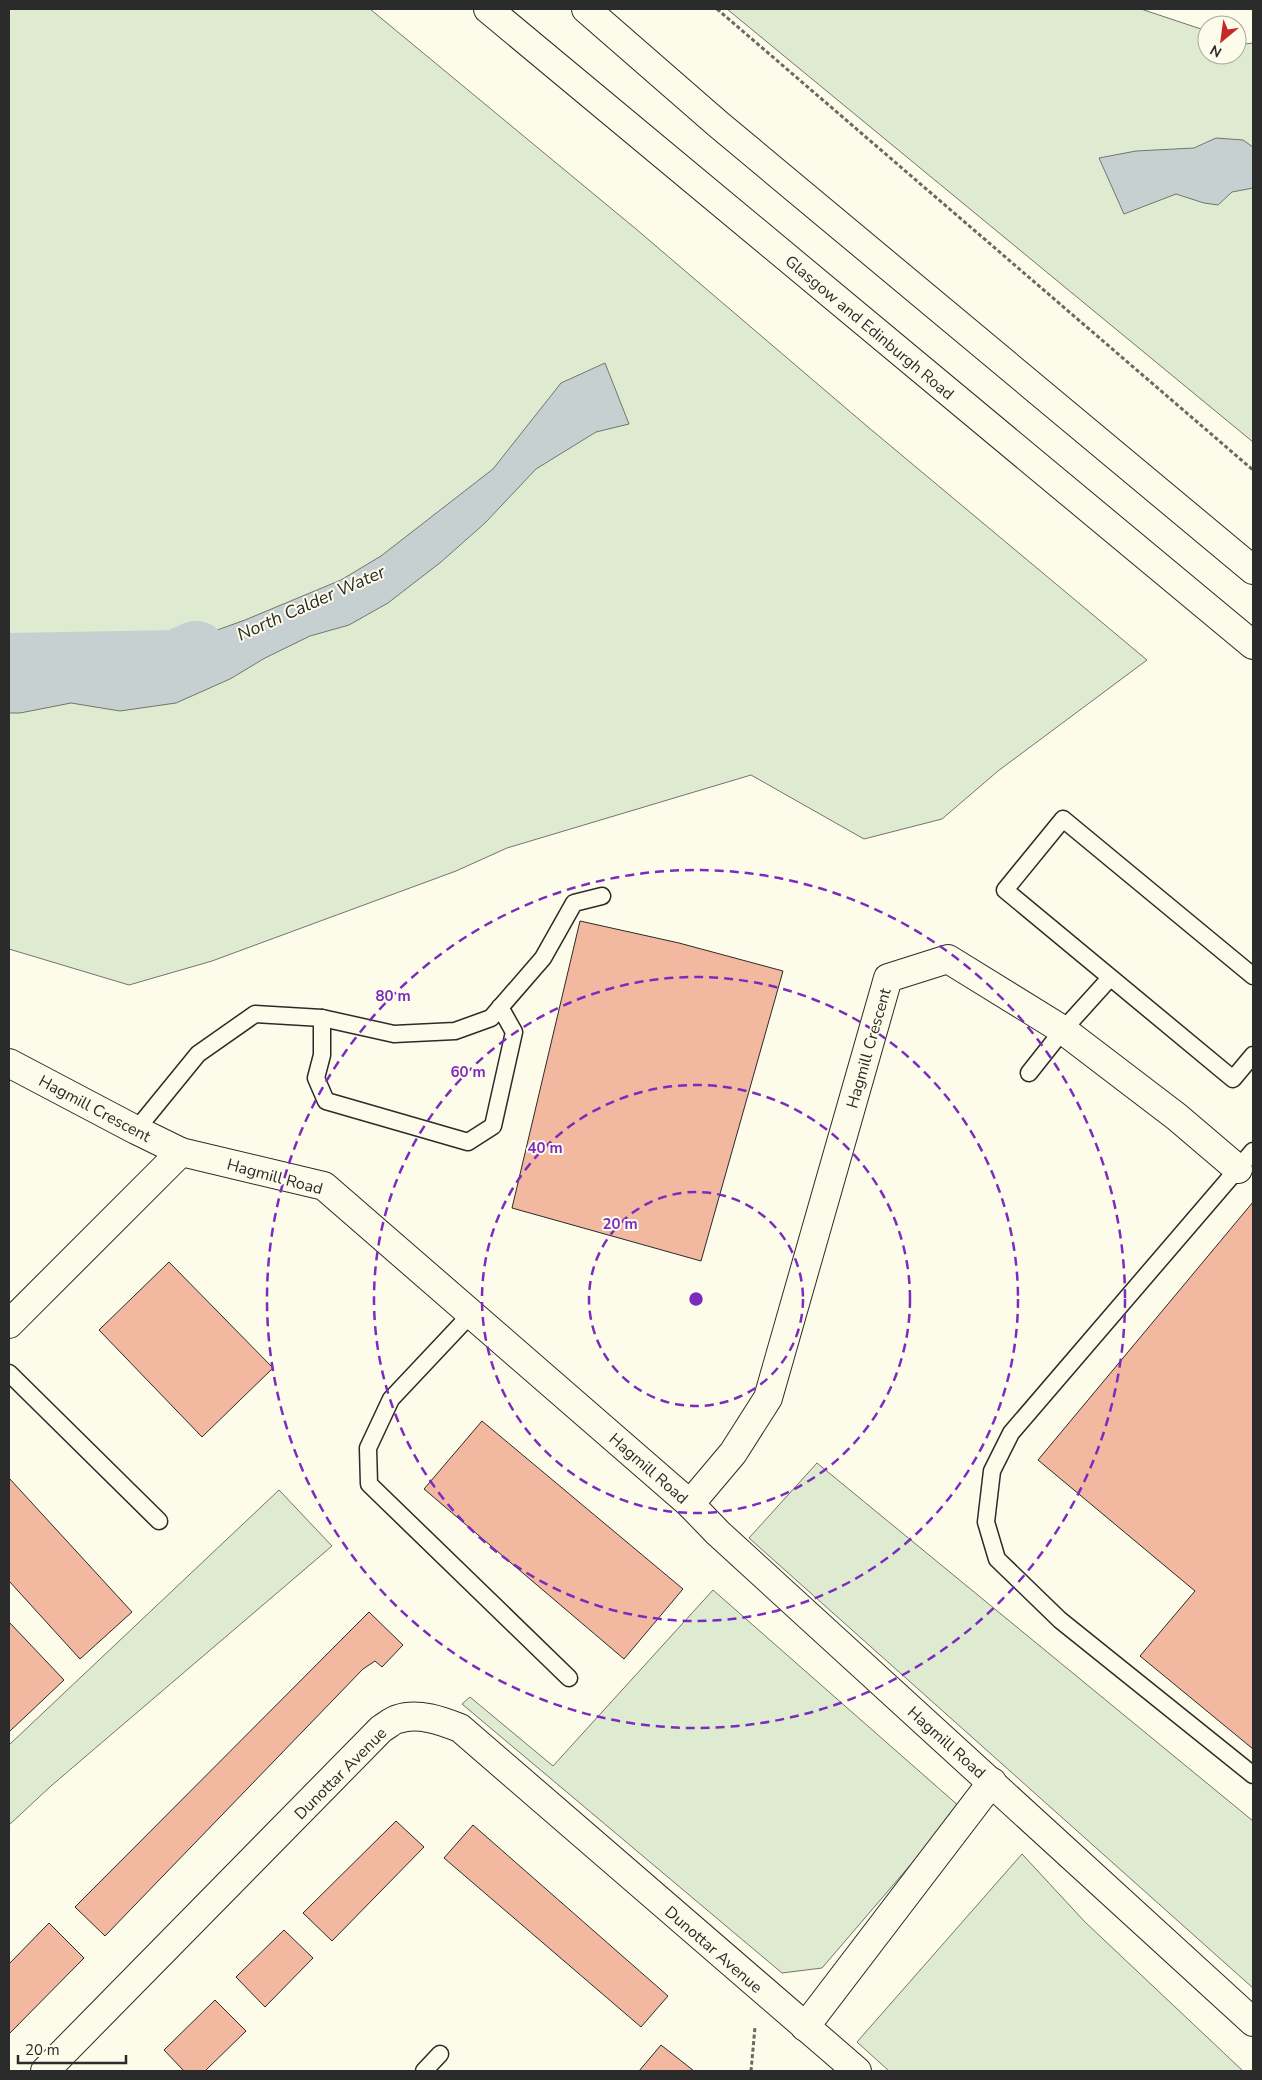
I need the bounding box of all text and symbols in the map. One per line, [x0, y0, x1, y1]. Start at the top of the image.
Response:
north arrow [1197, 15, 1247, 65]
text: N [1207, 40, 1225, 62]
street label: Glasgow and Edinburgh Road [780, 250, 959, 405]
water label: North Calder Water [233, 559, 389, 646]
street label: Hagmill Crescent [841, 985, 897, 1111]
text: 80 m [375, 986, 411, 1006]
text: 60 m [450, 1062, 486, 1082]
street label: Hagmill Crescent [35, 1070, 155, 1148]
text: 40 m [527, 1138, 563, 1158]
street label: Hagmill Road [224, 1154, 325, 1200]
text: 20 m [602, 1214, 638, 1234]
centre of rings [687, 1290, 705, 1308]
street label: Hagmill Road [604, 1428, 693, 1509]
street label: Hagmill Road [902, 1702, 990, 1784]
street label: Dunottar Avenue [290, 1723, 392, 1825]
street label: Dunottar Avenue [660, 1901, 767, 1998]
scale bar [18, 2032, 125, 2064]
text: 20 m [25, 2040, 60, 2060]

